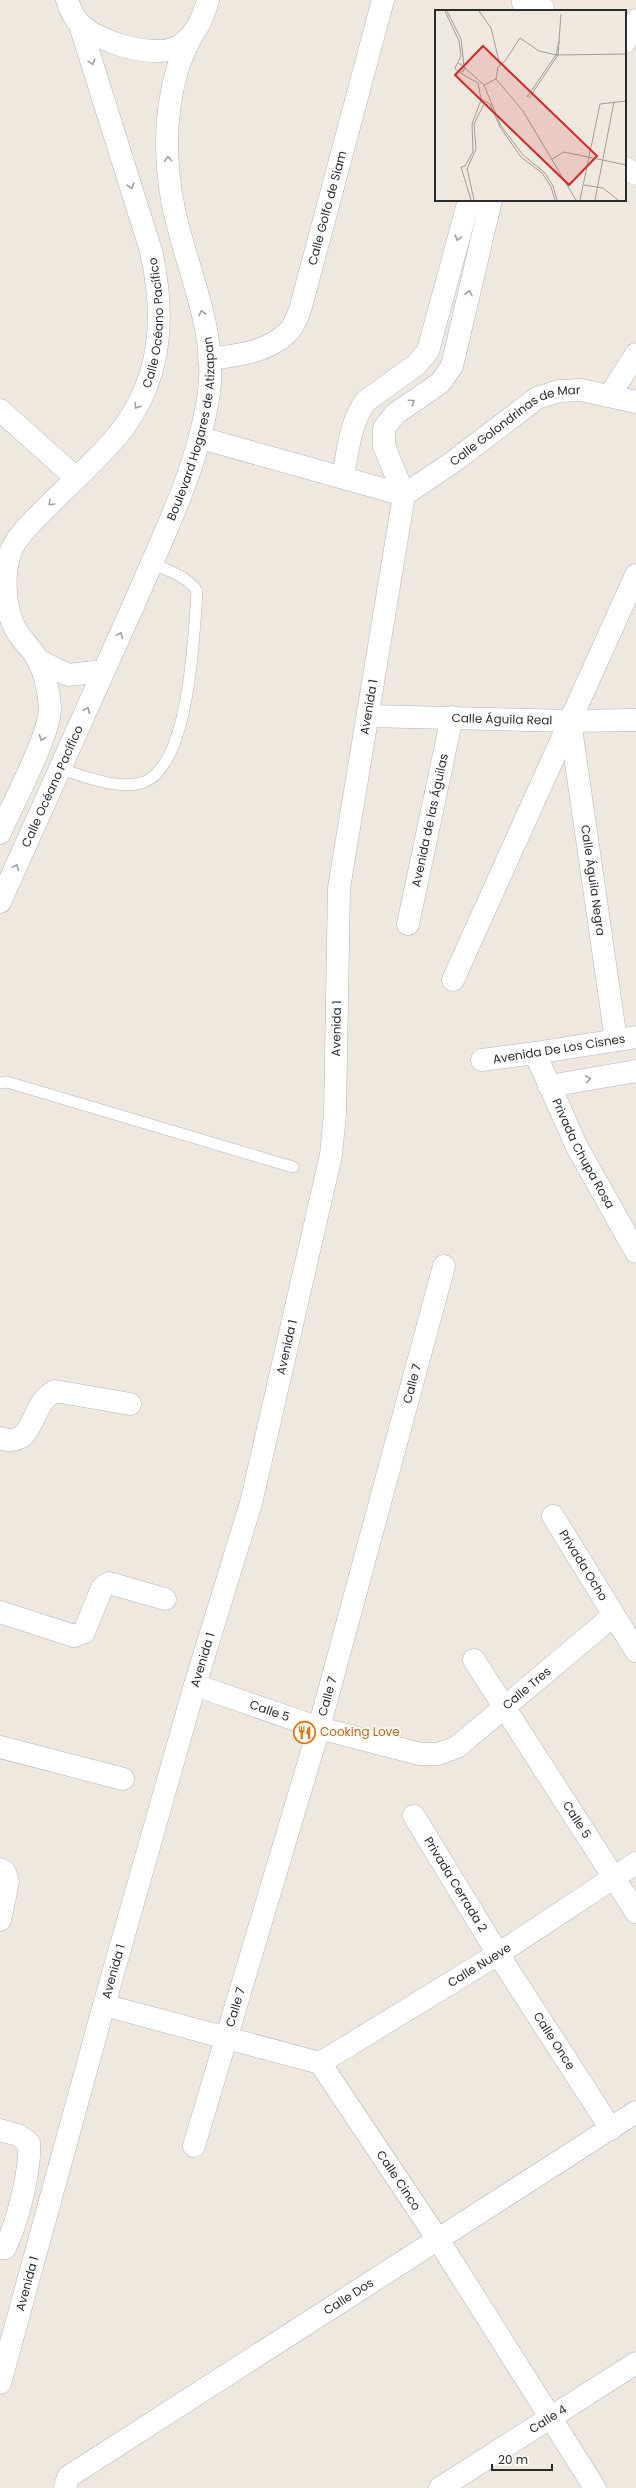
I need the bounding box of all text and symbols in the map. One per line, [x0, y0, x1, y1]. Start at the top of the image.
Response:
inset map [435, 10, 626, 201]
one-way arrow [87, 58, 96, 65]
street label: Calle Golfo de Siam [303, 149, 350, 267]
one-way arrow [163, 156, 172, 162]
one-way arrow [126, 182, 134, 189]
one-way arrow [455, 234, 463, 241]
street label: Calle Océano Pacífico [137, 256, 167, 390]
one-way arrow [465, 290, 473, 296]
one-way arrow [198, 309, 206, 316]
street label: Boulevard Hogares de Atizapan [162, 336, 218, 523]
street label: Calle Golondrinas de Mar [446, 381, 581, 470]
one-way arrow [408, 400, 415, 407]
one-way arrow [135, 402, 142, 409]
one-way arrow [48, 498, 56, 506]
one-way arrow [115, 632, 123, 640]
street label: Avenida 1 [355, 678, 381, 736]
one-way arrow [82, 706, 90, 713]
street label: Calle Águila Real [451, 709, 553, 729]
street label: Calle Océano Pacífico [17, 722, 87, 850]
one-way arrow [38, 734, 46, 741]
street label: Avenida de las Águilas [407, 752, 452, 888]
street label: Calle Águila Negra [577, 824, 610, 937]
one-way arrow [11, 863, 19, 871]
street label: Avenida 1 [327, 1000, 345, 1057]
street label: Avenida De Los Cisnes [492, 1030, 626, 1067]
one-way arrow [585, 1075, 591, 1084]
street label: Privada Chupa Rosa [548, 1095, 619, 1212]
street label: Avenida 1 [272, 1318, 301, 1376]
street label: Calle 7 [398, 1361, 425, 1405]
street label: Privada Ocho [555, 1526, 612, 1604]
street label: Avenida 1 [186, 1630, 219, 1689]
street label: Calle Tres [499, 1663, 554, 1713]
street label: Calle 7 [314, 1674, 341, 1718]
street label: Calle 5 [247, 1696, 292, 1725]
restaurant icon: Cooking Love [291, 1719, 317, 1745]
place label: Cooking Love [320, 1723, 400, 1740]
street label: Calle 5 [559, 1797, 596, 1842]
street label: Privada Cerrada 2 [420, 1833, 492, 1935]
street label: Calle Nueve [444, 1939, 514, 1991]
street label: Avenida 1 [97, 1942, 129, 2001]
street label: Calle 7 [221, 1985, 249, 2029]
street label: Calle Once [530, 2008, 580, 2073]
street label: Calle Cinco [373, 2147, 425, 2214]
street label: Avenida 1 [11, 2254, 42, 2313]
street label: Calle Dos [320, 2274, 377, 2319]
street label: Calle 4 [526, 2400, 570, 2437]
scale bar [492, 2446, 552, 2472]
text: 20 m [498, 2451, 528, 2468]

